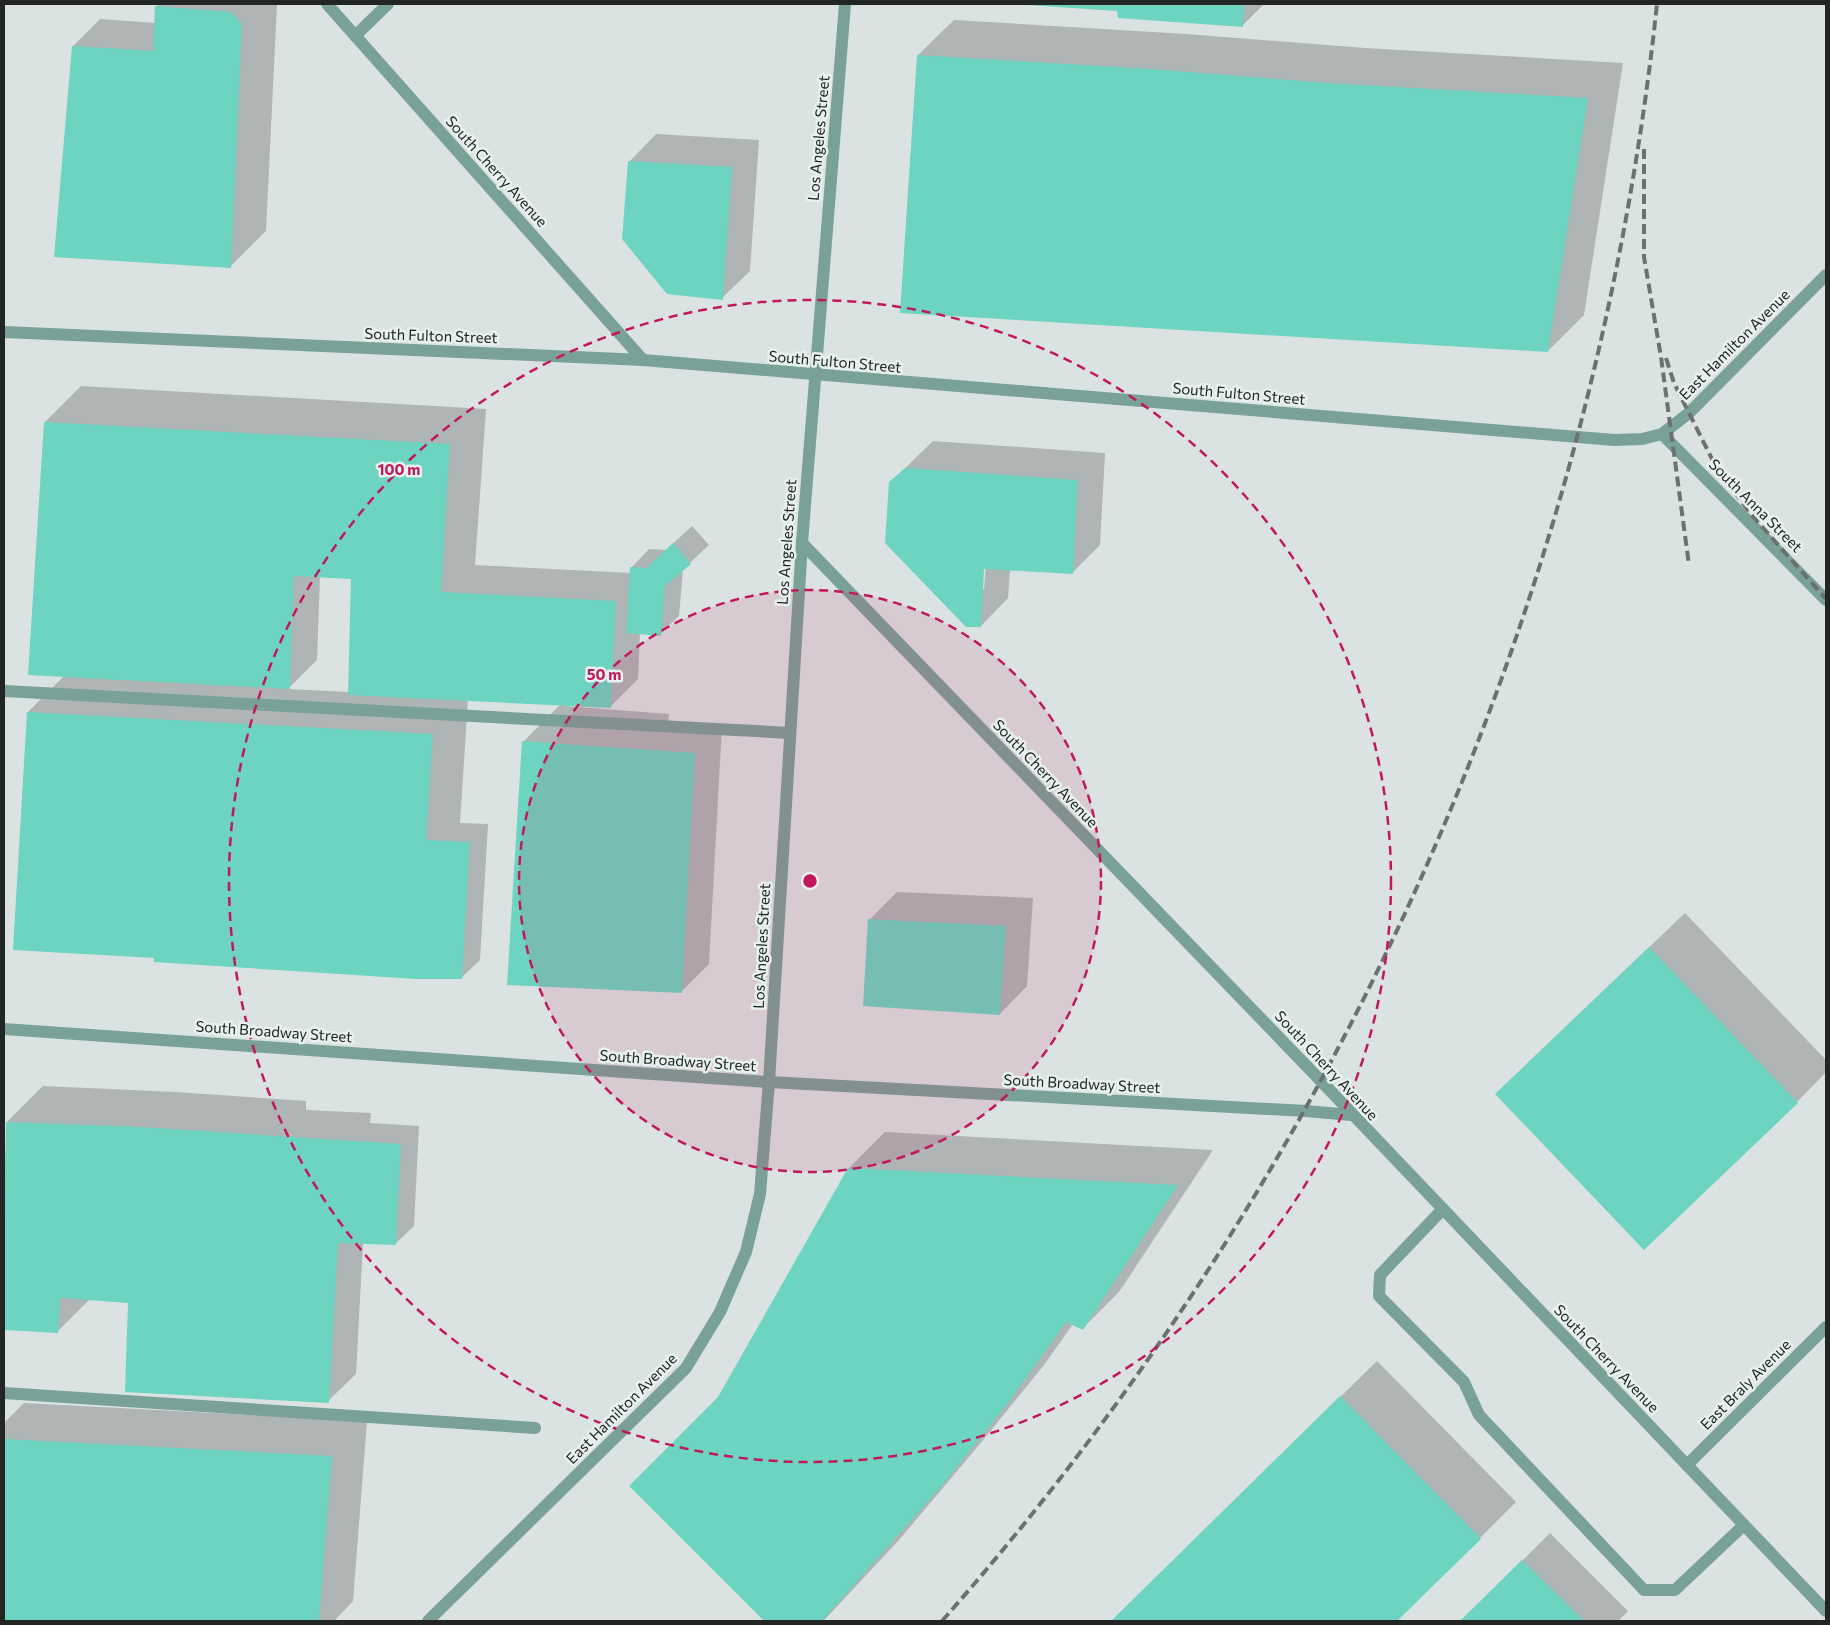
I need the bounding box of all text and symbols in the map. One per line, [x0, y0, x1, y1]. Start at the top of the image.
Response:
street label: Los Angeles Street [804, 75, 832, 201]
street label: South Cherry Avenue [442, 112, 552, 230]
street label: East Hamilton Avenue [1675, 285, 1793, 403]
street label: South Fulton Street [364, 324, 498, 346]
street label: South Fulton Street [768, 346, 902, 376]
street label: South Fulton Street [1172, 378, 1306, 408]
street label: South Anna Street [1706, 455, 1806, 555]
text: 100 m [378, 460, 420, 478]
street label: Los Angeles Street [773, 479, 799, 605]
text: 50 m [587, 665, 621, 683]
street label: South Cherry Avenue [990, 715, 1102, 831]
centre of rings [801, 872, 819, 890]
street label: Los Angeles Street [749, 883, 773, 1009]
street label: South Cherry Avenue [1272, 1007, 1382, 1124]
street label: South Broadway Street [195, 1017, 353, 1045]
street label: South Broadway Street [599, 1046, 757, 1074]
street label: South Broadway Street [1003, 1070, 1161, 1096]
street label: South Cherry Avenue [1551, 1300, 1663, 1416]
street label: East Braly Avenue [1696, 1335, 1794, 1433]
street label: East Hamilton Avenue [562, 1349, 680, 1467]

